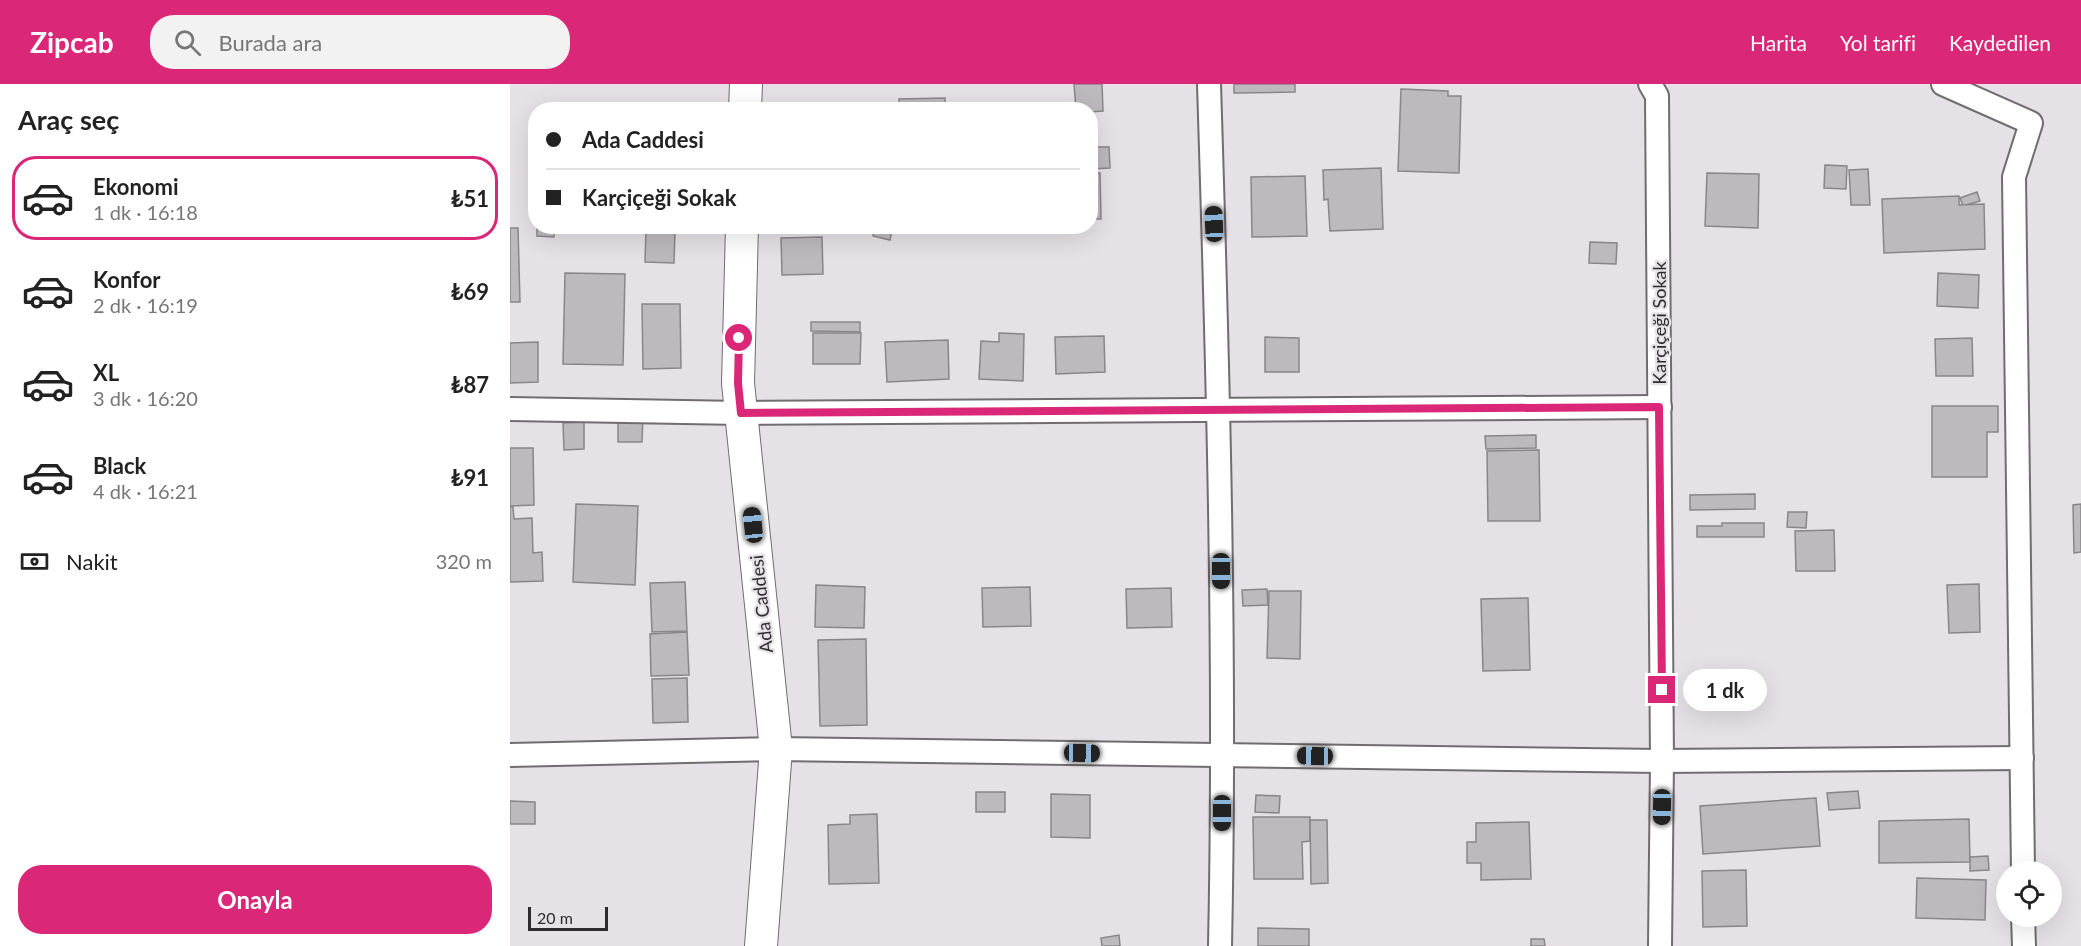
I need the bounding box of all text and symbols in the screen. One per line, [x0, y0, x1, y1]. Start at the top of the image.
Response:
search box [150, 15, 570, 69]
text: Zipcab [30, 25, 114, 59]
icon: search [171, 26, 204, 59]
text: Burada ara [219, 29, 322, 56]
text: Harita [1750, 30, 1807, 55]
text: Yol tarifi [1840, 30, 1916, 55]
text: Kaydedilen [1949, 30, 2051, 55]
text: Araç seç [18, 103, 119, 136]
text: Ada Caddesi [582, 126, 704, 153]
icon: car [21, 171, 75, 225]
text: Ekonomi [93, 173, 179, 200]
text: Karçiçeği Sokak [582, 184, 736, 211]
text: ₺51 [451, 185, 489, 212]
text: 1 dk · 16:18 [93, 200, 198, 224]
car [1204, 206, 1224, 242]
street label: Karçiçeği Sokak [1648, 260, 1670, 385]
icon: car [21, 264, 75, 318]
text: Konfor [93, 266, 161, 293]
text: ₺69 [451, 278, 489, 305]
text: 2 dk · 16:19 [93, 293, 198, 317]
route start [725, 324, 752, 351]
icon: car [21, 357, 75, 411]
text: XL [93, 359, 119, 386]
text: ₺87 [451, 371, 489, 398]
text: 3 dk · 16:20 [93, 386, 198, 410]
icon: car [21, 450, 75, 504]
text: Black [93, 452, 146, 479]
text: ₺91 [451, 464, 489, 491]
text: 4 dk · 16:21 [93, 479, 198, 503]
car [742, 506, 764, 544]
icon: cash [18, 545, 51, 578]
text: Nakit [66, 548, 118, 575]
text: 320 m [436, 549, 492, 573]
car [1212, 553, 1230, 589]
street label: Ada Caddesi [745, 554, 777, 654]
callout: 1 dk [1683, 669, 1767, 711]
route end [1648, 676, 1675, 703]
text: 1 dk [1706, 678, 1744, 702]
car [1064, 744, 1100, 762]
car [1297, 747, 1333, 765]
car [1653, 789, 1671, 825]
car [1213, 795, 1231, 831]
map controls [1996, 861, 2062, 927]
button: locate [1996, 861, 2062, 927]
button: Onayla [18, 865, 492, 934]
scale bar [528, 904, 608, 932]
text: 20 m [537, 908, 573, 927]

